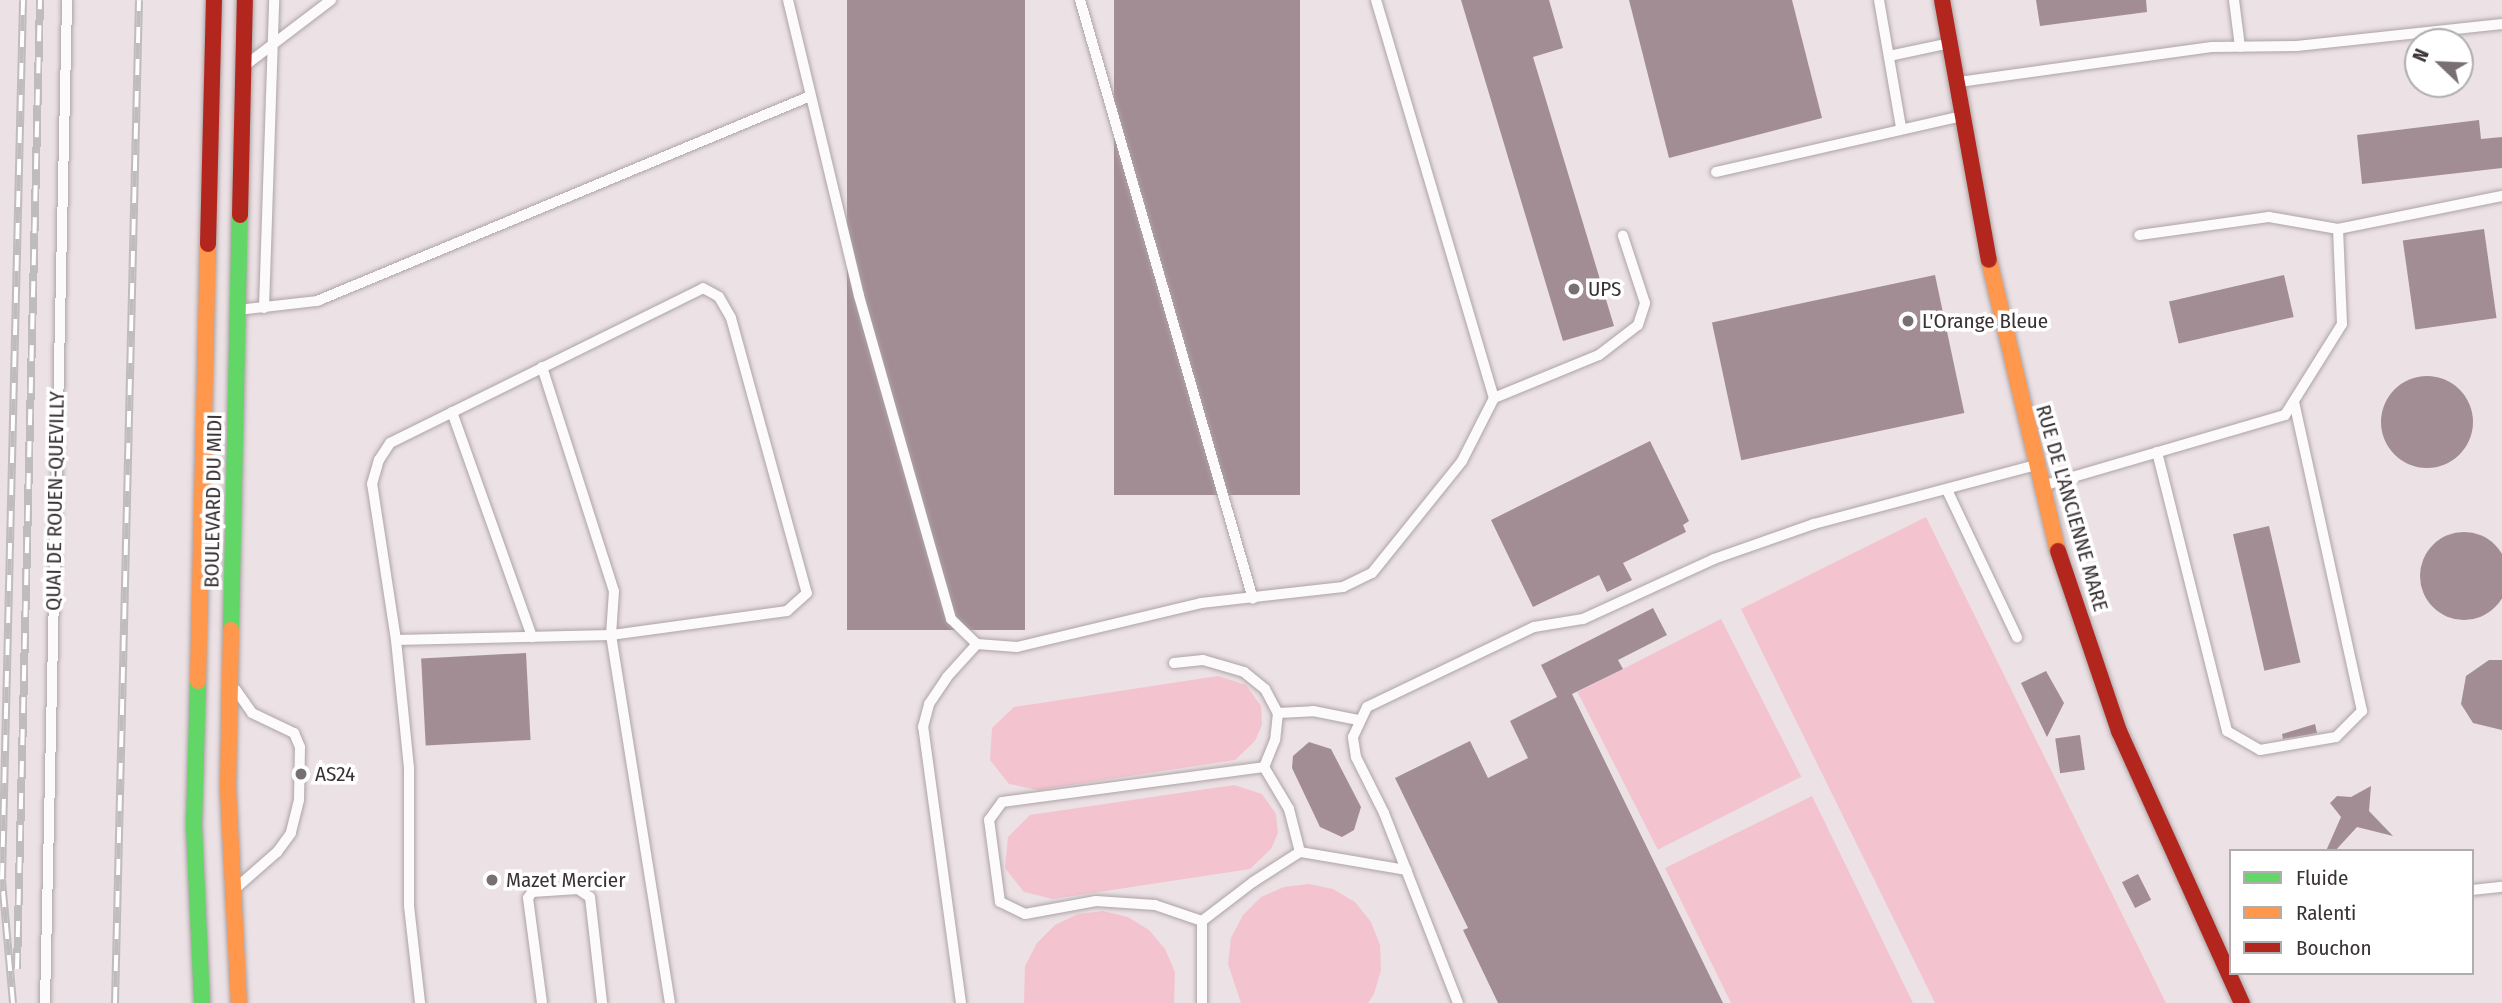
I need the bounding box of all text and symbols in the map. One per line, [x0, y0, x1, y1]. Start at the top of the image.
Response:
north arrow [2404, 28, 2474, 98]
text: N [2408, 46, 2434, 65]
place label: UPS [1588, 276, 1621, 302]
marker: UPS [1566, 281, 1582, 297]
place label: L'Orange Bleue [1922, 308, 2048, 334]
marker: L'Orange Bleue [1900, 313, 1916, 329]
street label: QUAI DE ROUEN-QUEVILLY [40, 391, 70, 611]
street label: RUE DE L'ANCIENNE MARE [2030, 402, 2114, 614]
street label: BOULEVARD DU MIDI [199, 414, 227, 588]
place label: AS24 [315, 761, 355, 787]
marker: AS24 [293, 766, 309, 782]
legend [2229, 849, 2474, 975]
text: Fluide [2296, 865, 2348, 891]
place label: Mazet Mercier [506, 867, 626, 893]
marker: Mazet Mercier [484, 872, 500, 888]
text: Ralenti [2296, 900, 2356, 926]
text: Bouchon [2296, 935, 2372, 961]

